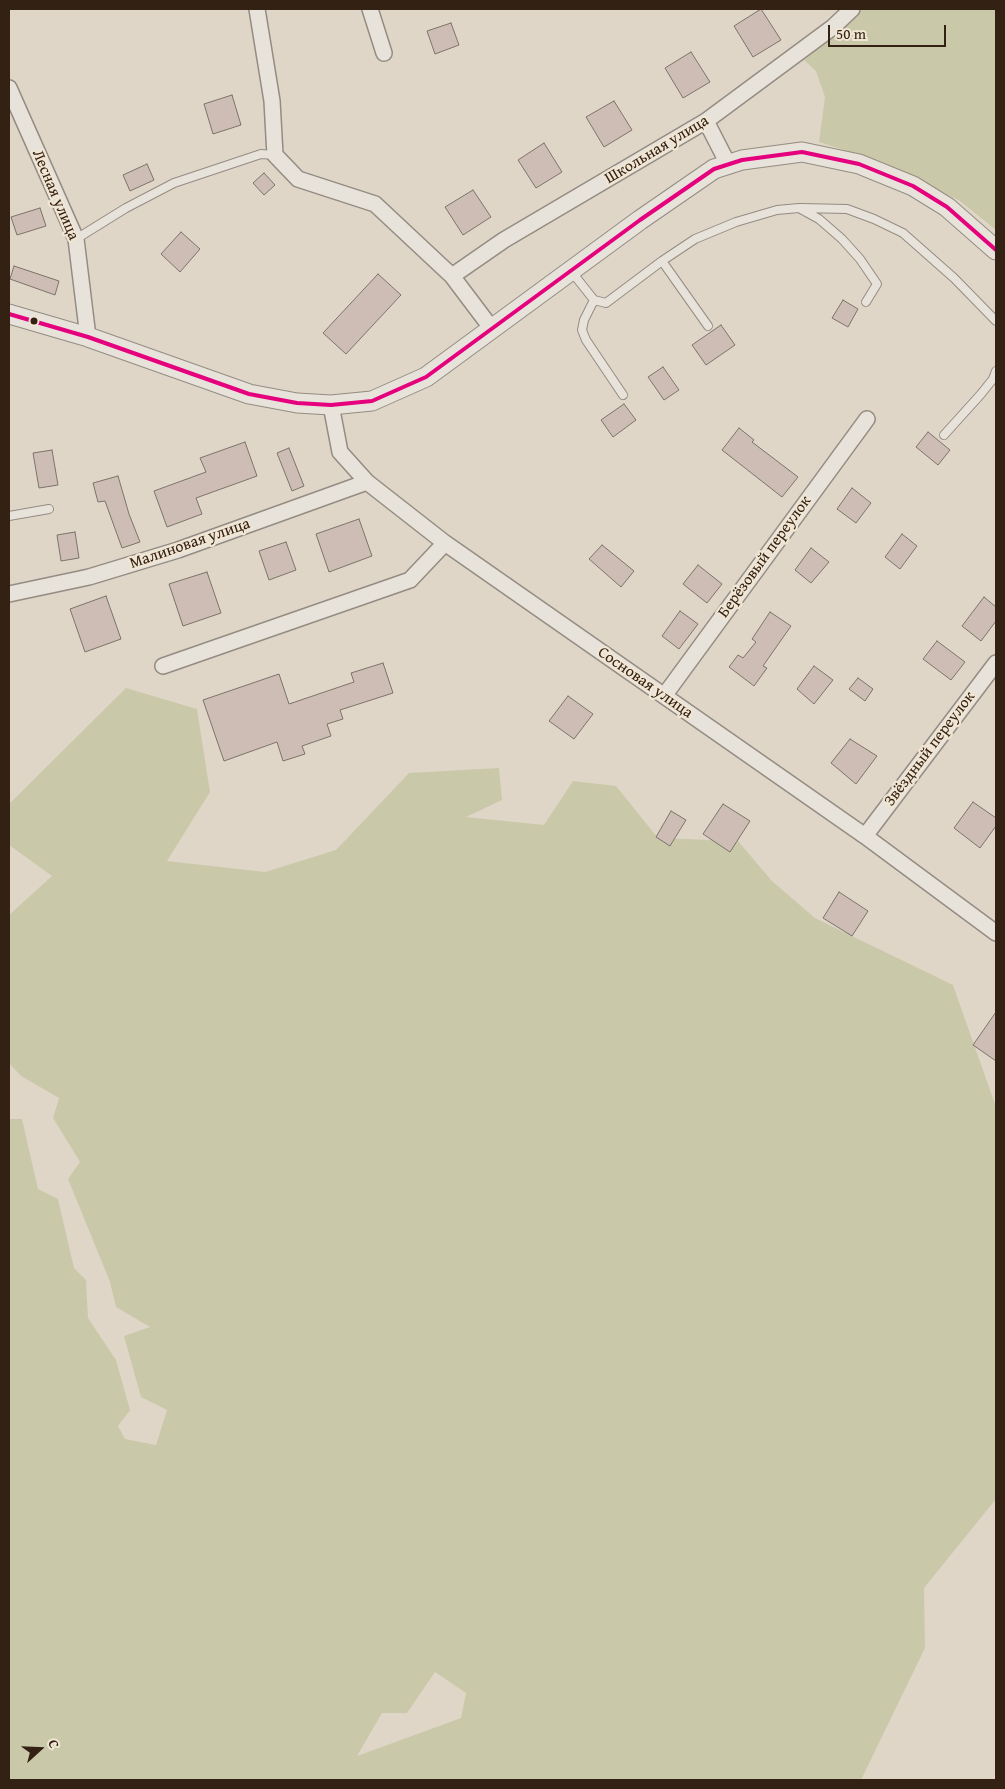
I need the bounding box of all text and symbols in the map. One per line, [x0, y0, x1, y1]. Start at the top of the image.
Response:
scale bar [830, 15, 948, 47]
text: 50 m [836, 23, 866, 44]
street label: Школьная улица [601, 111, 713, 189]
street label: Лесная улица [27, 147, 83, 243]
unlabelled marker [29, 316, 39, 326]
street label: Берёзовый переулок [714, 492, 816, 622]
street label: Малиновая улица [127, 514, 253, 574]
street label: Сосновая улица [594, 643, 696, 723]
street label: Звёздный переулок [881, 688, 979, 810]
north arrow [15, 1724, 65, 1774]
text: С [43, 1737, 65, 1751]

